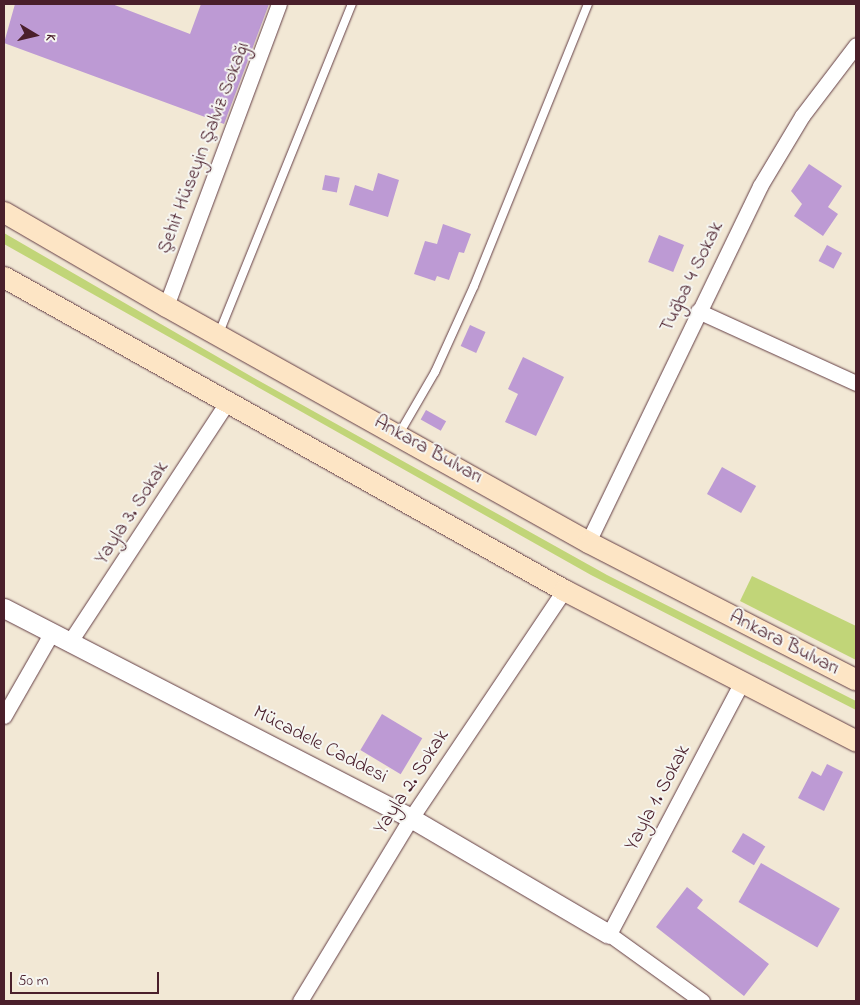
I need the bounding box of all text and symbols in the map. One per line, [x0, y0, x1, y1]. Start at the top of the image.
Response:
north arrow [10, 10, 60, 60]
text: K [39, 32, 61, 42]
street label: Şehit Hüseyin Şalviz Sokağı [153, 39, 255, 257]
street label: Tuğba 4 Sokak [655, 218, 729, 336]
street label: Ankara Bulvarı [370, 410, 486, 490]
street label: Yayla 3. Sokak [90, 457, 174, 569]
street label: Ankara Bulvarı [725, 605, 843, 681]
street label: Mücadele Caddesi [249, 701, 391, 789]
street label: Yayla 2. Sokak [369, 725, 455, 839]
street label: Yayla 1. Sokak [620, 741, 696, 855]
scale bar [12, 962, 161, 994]
text: 50 m [18, 970, 48, 992]

